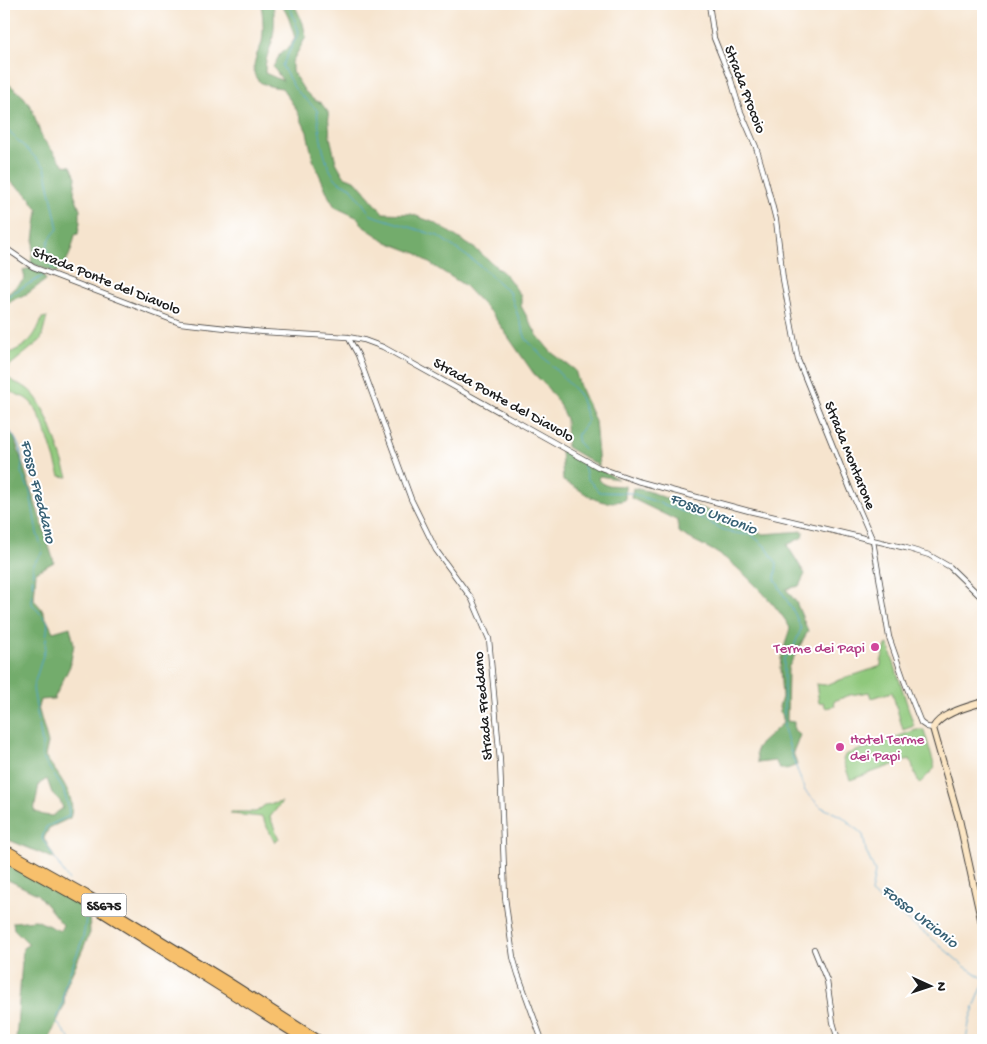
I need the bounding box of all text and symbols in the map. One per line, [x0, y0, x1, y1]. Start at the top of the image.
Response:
street label: Strada Procoio [719, 43, 769, 136]
street label: Strada Ponte del Diavolo [30, 244, 183, 320]
street label: Strada Ponte del Diavolo [429, 355, 577, 447]
street label: Strada Montarone [819, 399, 879, 513]
water label: Fosso Freddano [15, 438, 59, 546]
water label: Fosso Urcionio [666, 490, 760, 541]
place label: Terme dei Papi [773, 640, 865, 658]
marker: Terme dei Papi [869, 641, 881, 653]
street label: Strada Freddano [470, 651, 498, 761]
place label: Hotel Terme dei Papi [850, 731, 925, 766]
marker: Hotel Terme dei Papi [834, 741, 846, 753]
water label: Fosso Urcionio [877, 882, 961, 954]
road number: SS675 [82, 894, 126, 916]
north arrow [904, 962, 954, 1012]
text: N [932, 982, 949, 992]

